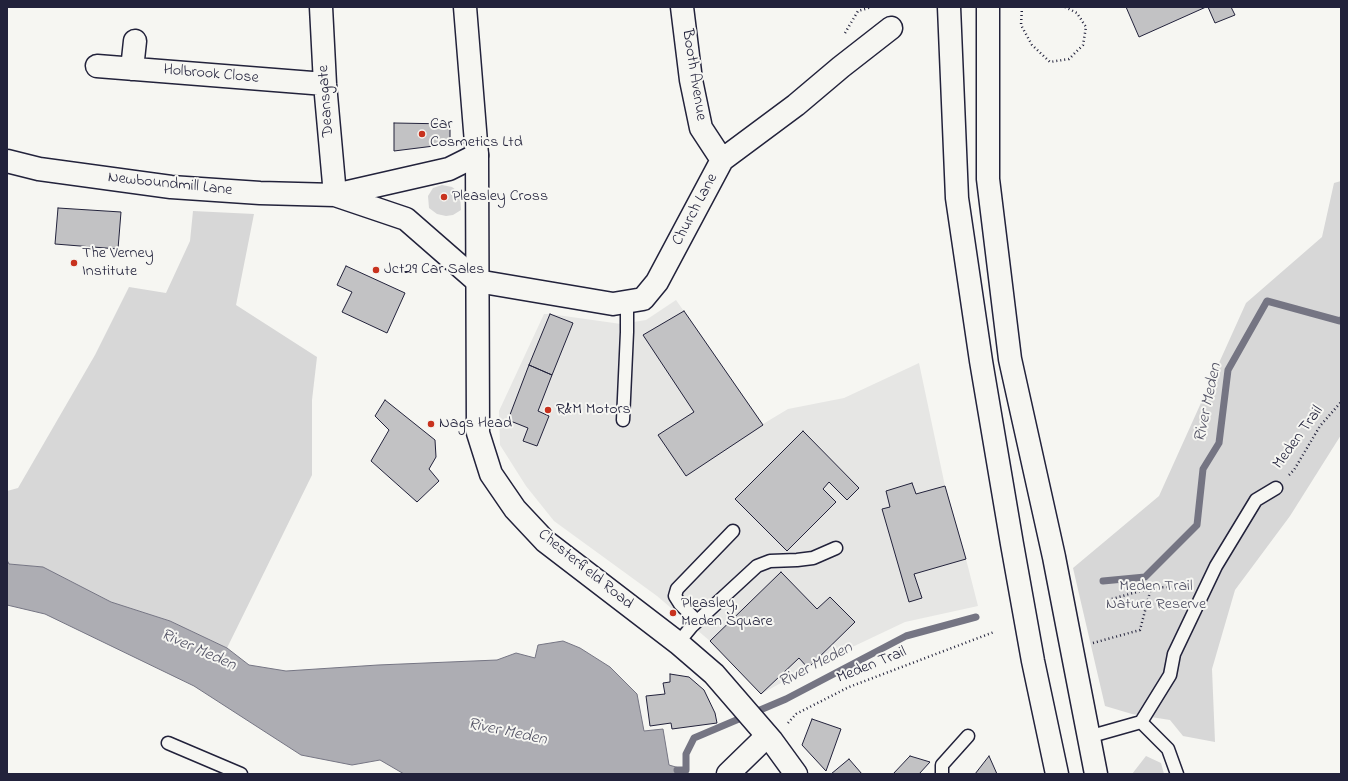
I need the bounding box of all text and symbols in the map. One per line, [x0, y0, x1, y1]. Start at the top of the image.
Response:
street label: Booth Avenue [676, 28, 710, 122]
street label: Holbrook Close [163, 61, 259, 89]
street label: Deansgate [315, 64, 339, 138]
place label: Car Cosmetics Ltd [430, 115, 523, 153]
marker: Car Cosmetics Ltd [417, 129, 427, 139]
street label: Newboundmill Lane [107, 169, 233, 201]
street label: Church Lane [669, 171, 723, 249]
place label: Pleasley Cross [452, 187, 548, 207]
marker: Pleasley Cross [439, 192, 449, 202]
place label: The Verney Institute [82, 244, 154, 282]
marker: The Verney Institute [69, 258, 79, 268]
place label: Jct29 Car Sales [384, 260, 484, 280]
marker: Jct29 Car Sales [371, 265, 381, 275]
water label: River Meden [1191, 362, 1227, 444]
place label: R&M Motors [556, 400, 631, 420]
street label: Meden Trail [1270, 403, 1328, 473]
marker: R&M Motors [543, 405, 553, 415]
place label: Nags Head [439, 414, 512, 434]
marker: Nags Head [426, 419, 436, 429]
street label: Chesterfield Road [533, 526, 637, 614]
park label: Meden Trail Nature Reserve [1106, 577, 1206, 615]
place label: Pleasley, Meden Square [681, 594, 773, 632]
marker: Pleasley, Meden Square [668, 608, 678, 618]
water label: River Meden [157, 625, 239, 677]
water label: River Meden [776, 639, 856, 693]
street label: Meden Trail [834, 643, 910, 689]
water label: River Meden [466, 715, 548, 751]

